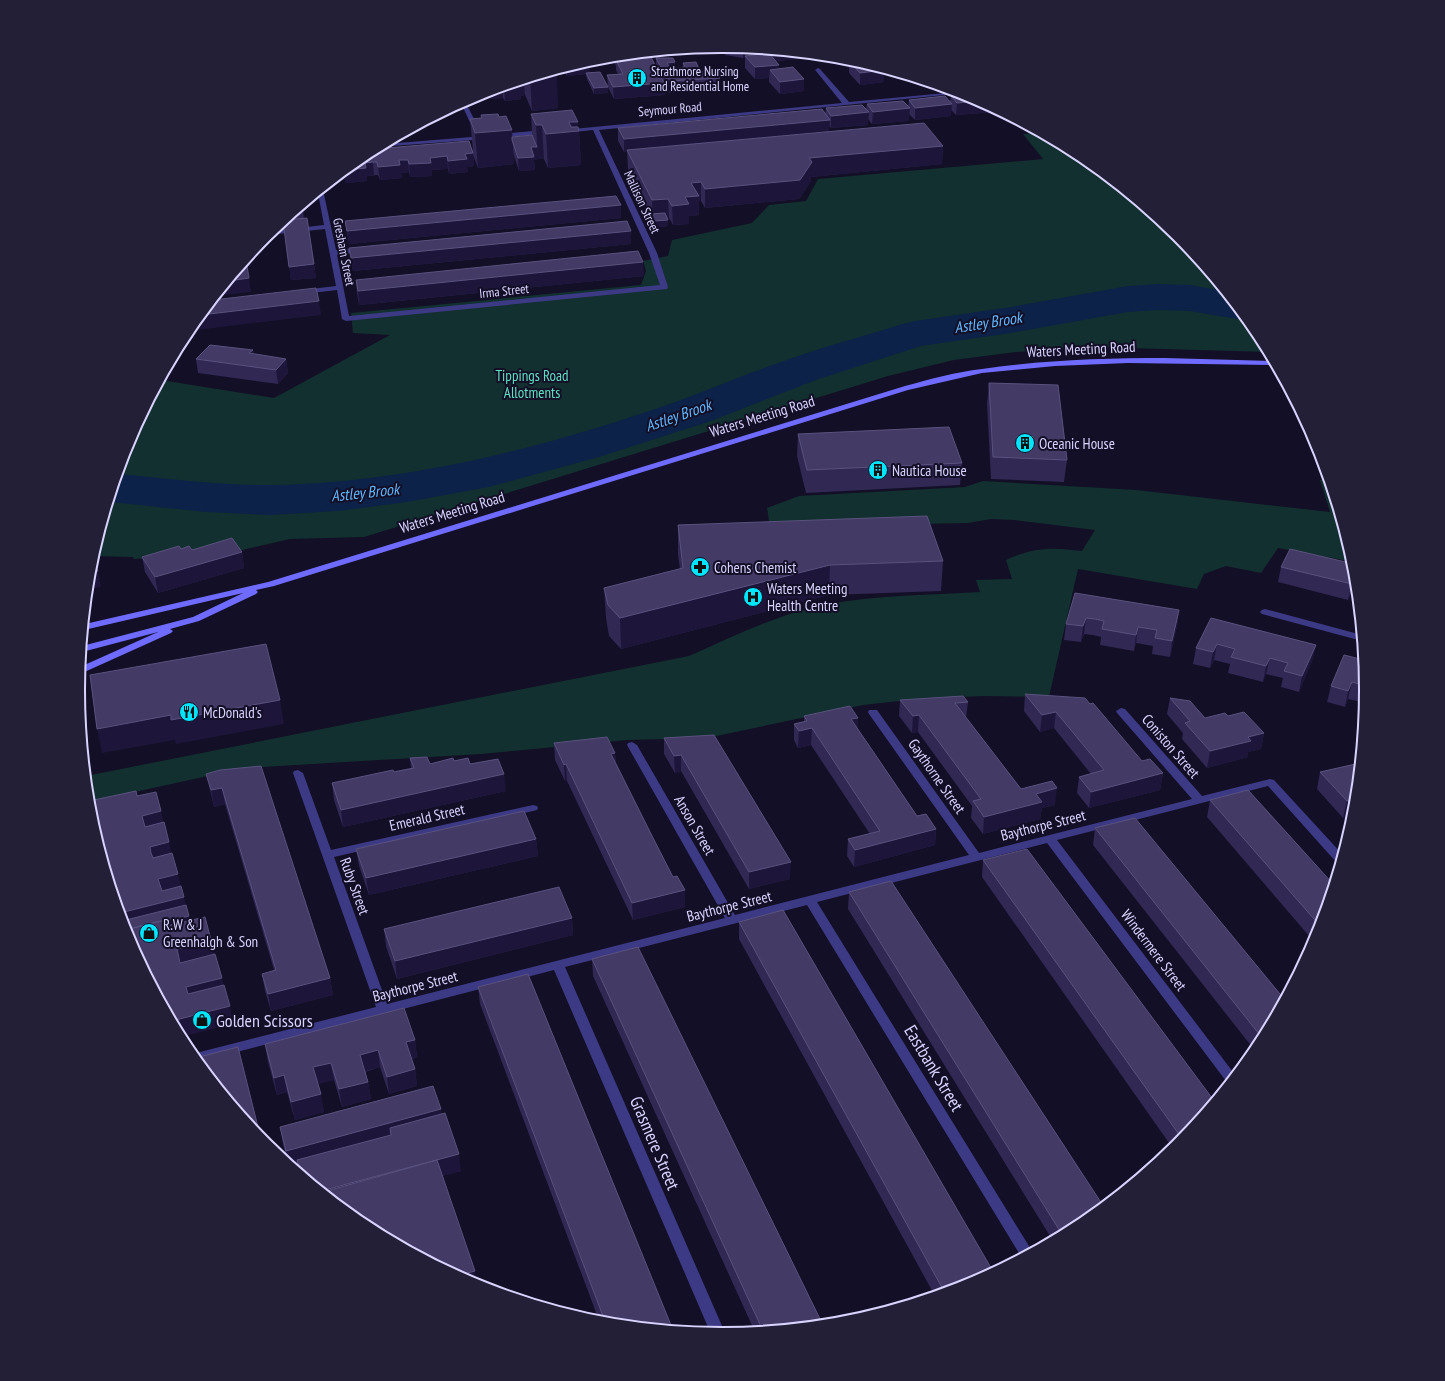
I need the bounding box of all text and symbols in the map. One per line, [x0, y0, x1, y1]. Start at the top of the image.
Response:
place label: Strathmore Nursing and Residential Home [651, 63, 749, 95]
building icon: Strathmore Nursing and Residential Home [626, 67, 648, 89]
street label: Seymour Road [637, 98, 703, 120]
street label: Mallison Street [620, 168, 664, 237]
street label: Gresham Street [329, 217, 359, 288]
street label: Irma Street [478, 280, 530, 302]
water label: Astley Brook [953, 306, 1025, 337]
street label: Waters Meeting Road [1026, 337, 1136, 361]
park label: Tippings Road Allotments [495, 366, 569, 402]
street label: Waters Meeting Road [707, 391, 817, 441]
water label: Astley Brook [642, 394, 715, 436]
building icon: Oceanic House [1014, 432, 1036, 454]
place label: Oceanic House [1039, 434, 1115, 453]
building icon: Nautica House [867, 459, 889, 481]
place label: Nautica House [892, 461, 967, 480]
water label: Astley Brook [330, 478, 402, 506]
street label: Waters Meeting Road [397, 487, 507, 537]
pharmacy icon: Cohens Chemist [689, 556, 711, 578]
place label: Cohens Chemist [714, 558, 796, 577]
place label: Waters Meeting Health Centre [767, 579, 847, 615]
hospital icon: Waters Meeting Health Centre [742, 586, 764, 608]
restaurant icon: McDonald's [178, 701, 200, 723]
place label: McDonald's [203, 703, 262, 722]
street label: Coniston Street [1138, 710, 1204, 782]
street label: Gaythorne Street [904, 735, 970, 817]
street label: Anson Street [670, 792, 720, 858]
street label: Emerald Street [387, 799, 467, 835]
street label: Baythorpe Street [999, 805, 1087, 845]
street label: Ruby Street [336, 855, 374, 917]
street label: Baythorpe Street [685, 886, 773, 926]
street label: Windermere Street [1117, 905, 1191, 995]
place label: R.W & J Greenhalgh & Son [163, 915, 258, 951]
shop icon: R.W & J Greenhalgh & Son [138, 922, 160, 944]
street label: Baythorpe Street [371, 966, 459, 1006]
shop icon: Golden Scissors [191, 1009, 213, 1031]
place label: Golden Scissors [216, 1009, 313, 1032]
street label: Eastbank Street [899, 1021, 969, 1115]
street label: Grasmere Street [625, 1093, 685, 1193]

